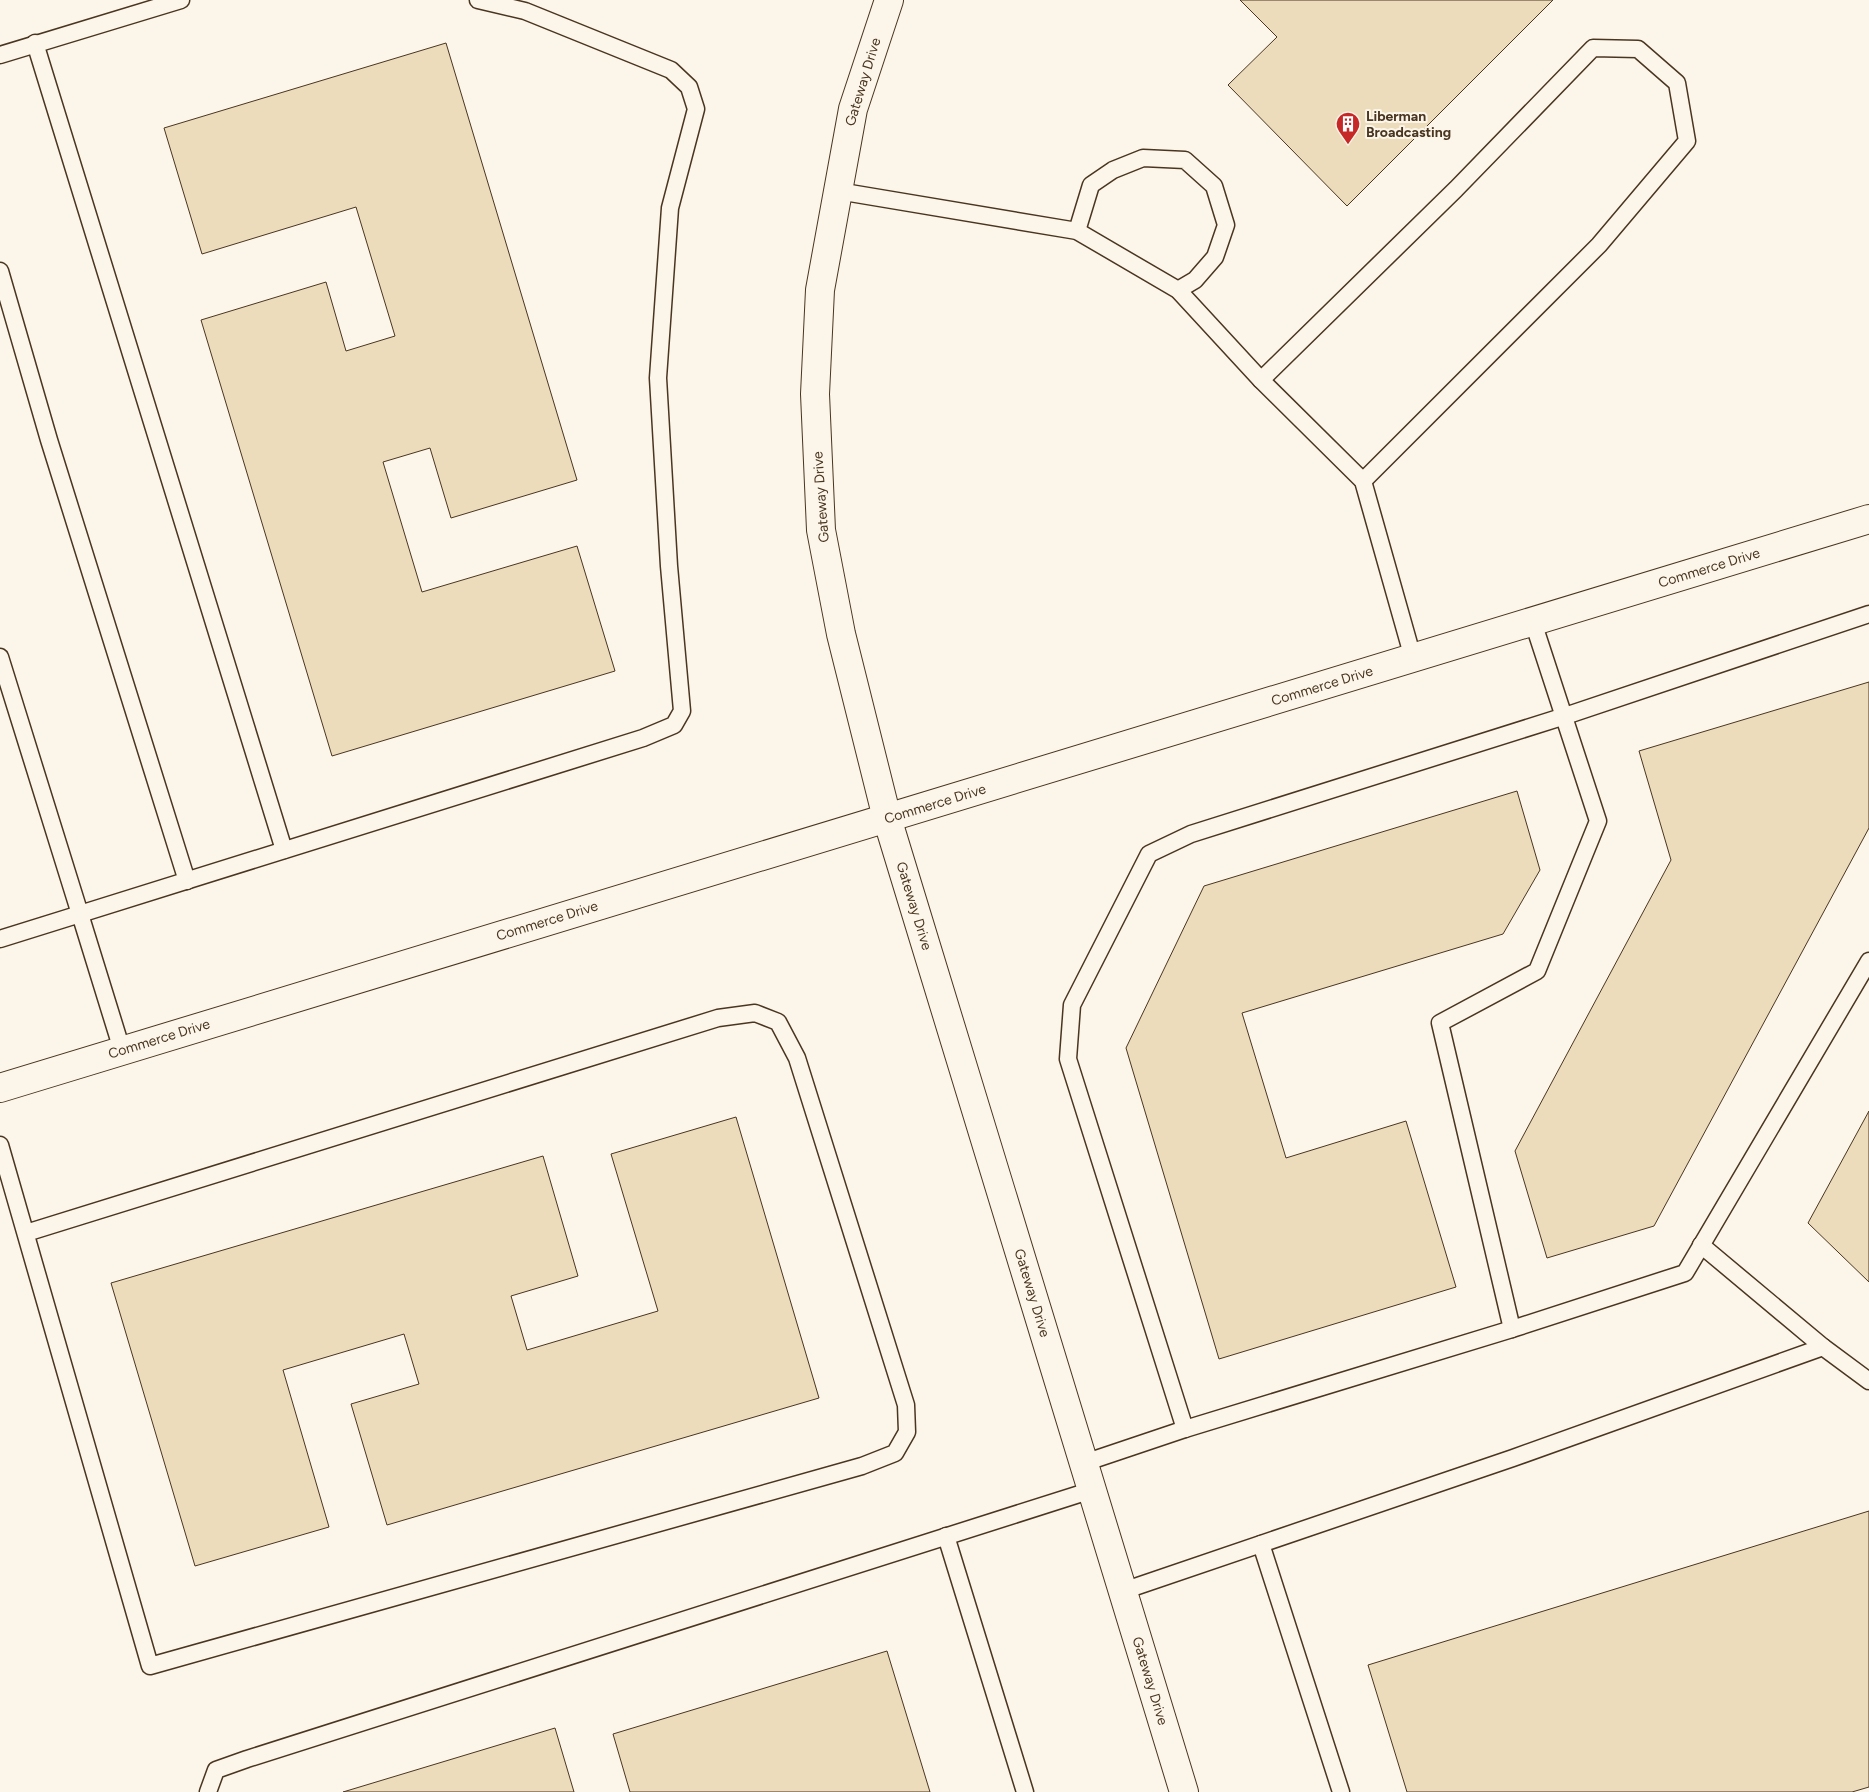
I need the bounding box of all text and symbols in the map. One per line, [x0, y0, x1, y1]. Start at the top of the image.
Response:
street label: Gateway Drive [841, 35, 885, 128]
place label: Liberman Broadcasting [1366, 108, 1451, 141]
building icon: Liberman Broadcasting [1335, 111, 1361, 145]
street label: Gateway Drive [809, 450, 833, 543]
street label: Commerce Drive [1656, 544, 1762, 592]
street label: Commerce Drive [1269, 662, 1375, 710]
street label: Commerce Drive [882, 780, 988, 828]
street label: Gateway Drive [892, 860, 936, 953]
street label: Commerce Drive [494, 897, 600, 945]
street label: Commerce Drive [106, 1015, 212, 1063]
street label: Gateway Drive [1010, 1247, 1054, 1340]
street label: Gateway Drive [1128, 1635, 1172, 1728]

